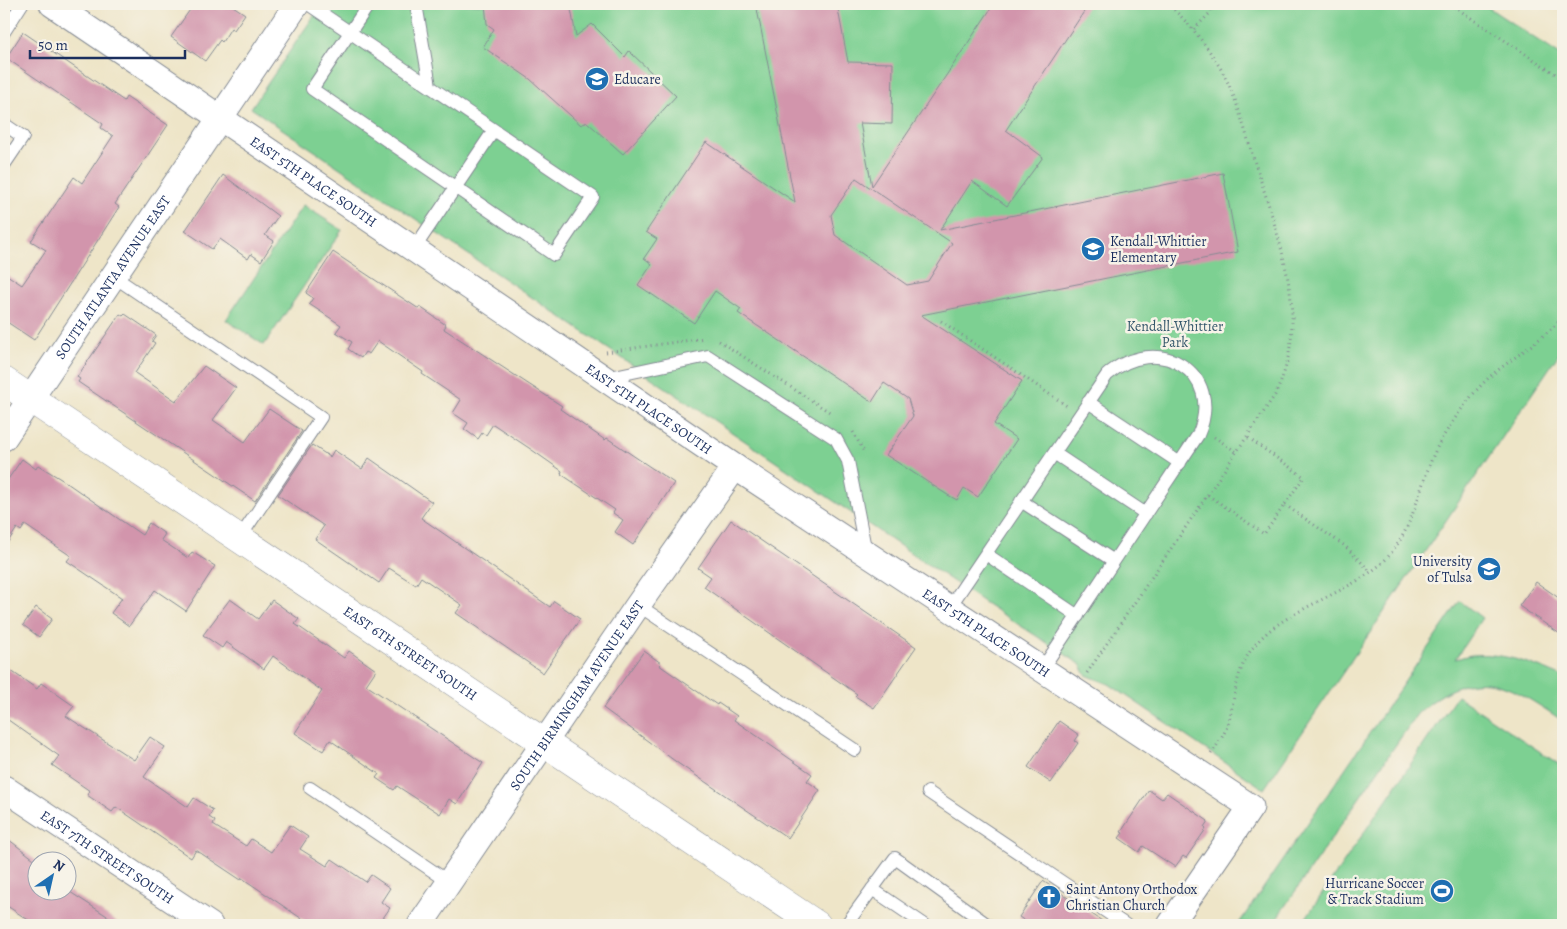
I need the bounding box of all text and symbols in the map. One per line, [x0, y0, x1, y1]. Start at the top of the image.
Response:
scale bar [30, 28, 185, 60]
text: 50 m [38, 35, 68, 55]
school or university icon: Educare [584, 66, 610, 92]
place label: Educare [614, 70, 661, 89]
street label: EAST 5TH PLACE SOUTH [246, 132, 380, 231]
street label: SOUTH ATLANTA AVENUE EAST [51, 192, 175, 363]
place label: Kendall-Whittier Elementary [1110, 232, 1207, 267]
school or university icon: Kendall-Whittier Elementary [1080, 236, 1106, 262]
park label: Kendall-Whittier Park [1127, 317, 1224, 352]
street label: EAST 5TH PLACE SOUTH [581, 359, 716, 459]
place label: University of Tulsa [1413, 552, 1473, 587]
school or university icon: University of Tulsa [1476, 556, 1502, 582]
street label: EAST 5TH PLACE SOUTH [918, 584, 1054, 682]
street label: SOUTH BIRMINGHAM AVENUE EAST [505, 597, 649, 794]
street label: EAST 6TH STREET SOUTH [339, 602, 481, 705]
street label: EAST 7TH STREET SOUTH [36, 806, 177, 908]
north arrow [28, 852, 78, 902]
text: N [49, 855, 69, 876]
place label: Hurricane Soccer & Track Stadium [1325, 874, 1425, 909]
sports icon: Hurricane Soccer & Track Stadium [1429, 878, 1455, 904]
place label: Saint Antony Orthodox Christian Church [1066, 880, 1198, 915]
church icon: Saint Antony Orthodox Christian Church [1036, 884, 1062, 910]

